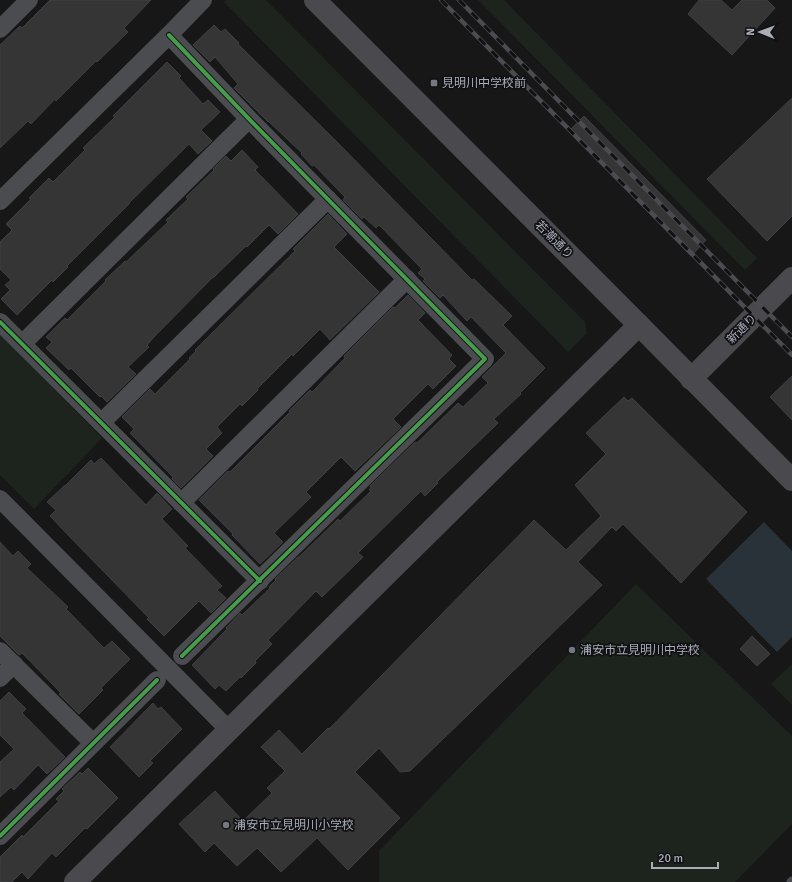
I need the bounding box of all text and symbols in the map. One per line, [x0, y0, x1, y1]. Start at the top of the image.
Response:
north arrow [740, 12, 780, 52]
text: N [744, 28, 757, 36]
place label: 見明川中学校前 [442, 76, 526, 91]
marker: 見明川中学校前 [429, 78, 439, 88]
street label: 若潮通り [532, 218, 576, 262]
street label: 新通り [724, 311, 760, 347]
place label: 浦安市立見明川中学校 [580, 643, 700, 658]
marker: 浦安市立見明川中学校 [567, 645, 577, 655]
place label: 浦安市立見明川小学校 [234, 818, 354, 833]
marker: 浦安市立見明川小学校 [221, 820, 231, 830]
scale bar [652, 844, 718, 870]
text: 20 m [658, 851, 683, 866]

